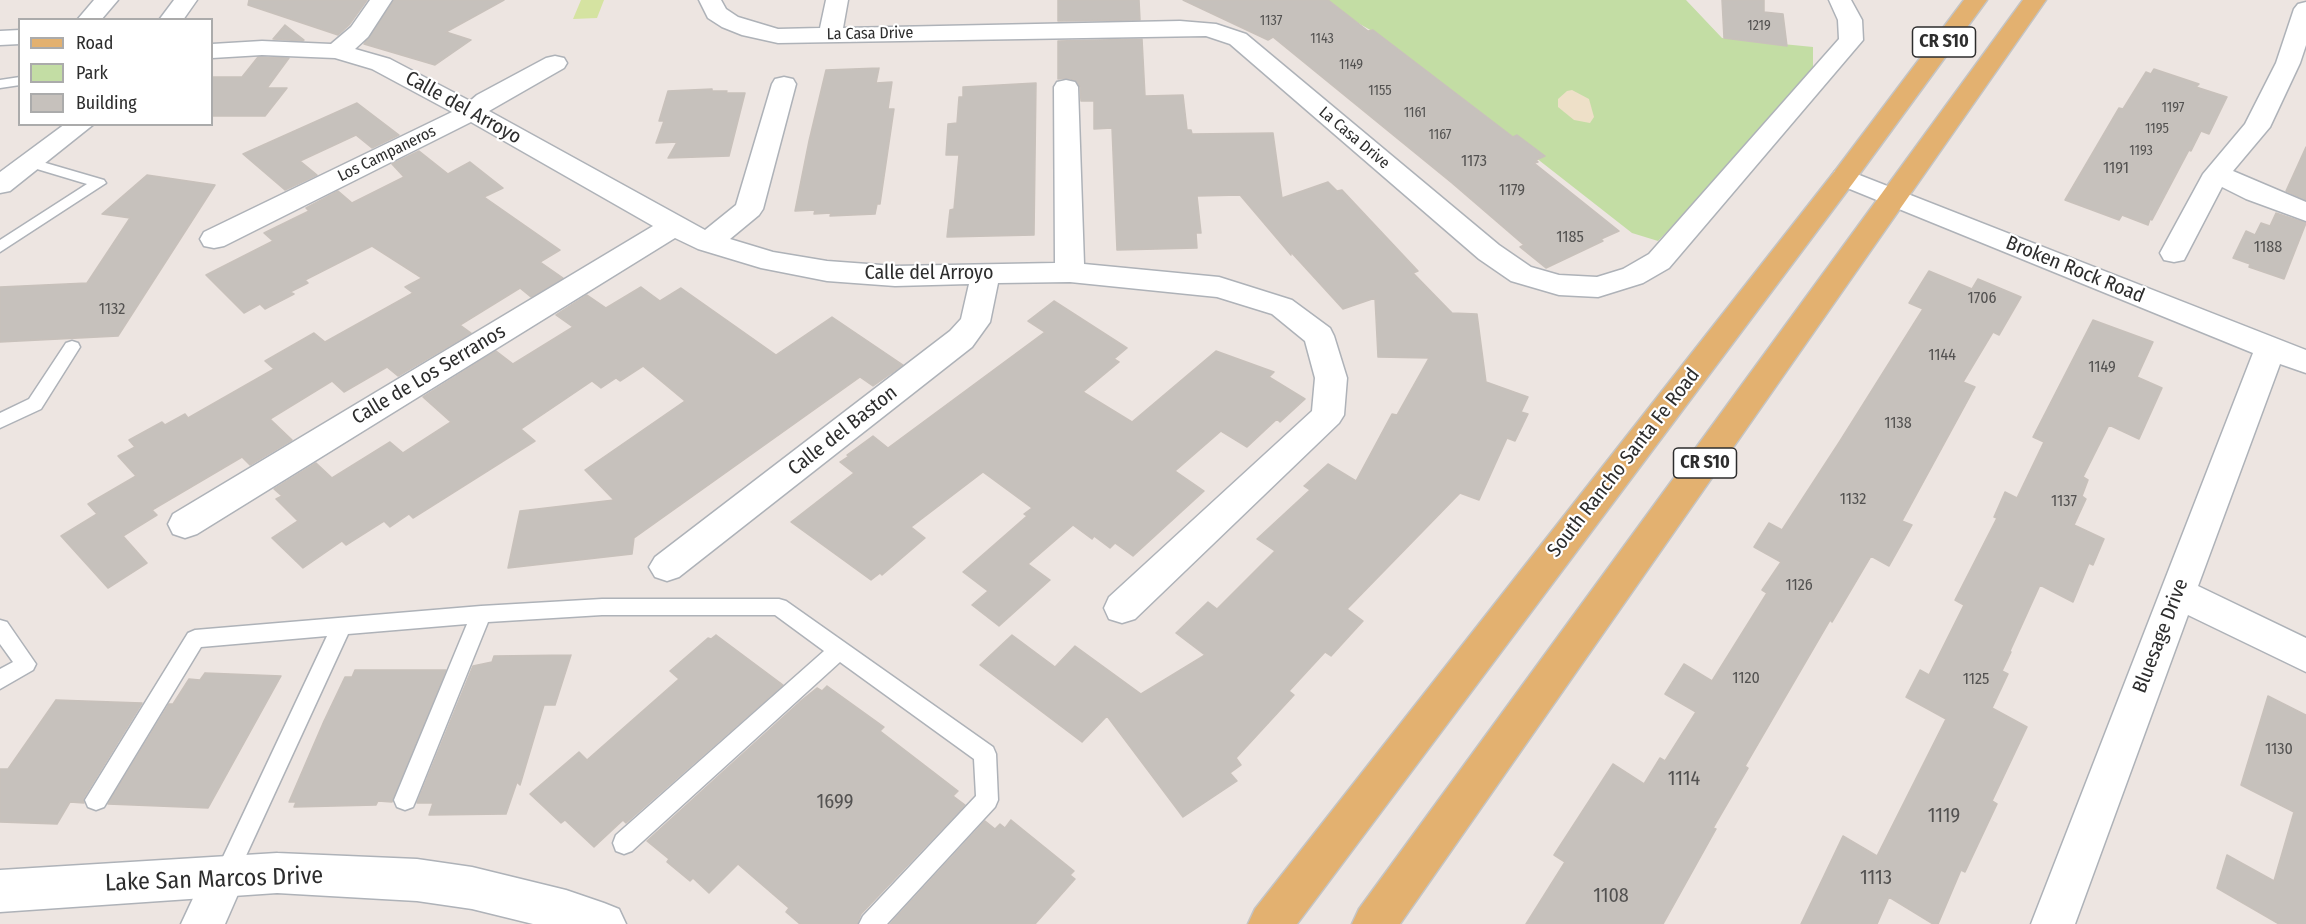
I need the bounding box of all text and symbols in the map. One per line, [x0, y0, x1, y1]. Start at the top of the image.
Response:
house number: 1137 [1260, 13, 1282, 29]
legend [18, 18, 213, 126]
house number: 1219 [1747, 18, 1771, 34]
street label: La Casa Drive [827, 24, 913, 44]
road number: CR S10 [1912, 27, 1976, 57]
house number: 1143 [1310, 31, 1334, 47]
text: Road [76, 32, 113, 54]
house number: 1149 [1339, 57, 1363, 73]
text: Park [76, 62, 108, 84]
street label: Calle del Arroyo [401, 66, 525, 150]
house number: 1155 [1368, 83, 1392, 99]
text: Building [76, 92, 137, 114]
house number: 1197 [2161, 100, 2185, 116]
street label: La Casa Drive [1315, 103, 1393, 173]
house number: 1161 [1404, 105, 1426, 121]
house number: 1195 [2145, 121, 2169, 137]
street label: Los Campaneros [335, 122, 439, 186]
house number: 1167 [1428, 127, 1452, 143]
house number: 1193 [2129, 143, 2153, 159]
house number: 1173 [1461, 152, 1487, 172]
house number: 1191 [2103, 159, 2129, 179]
house number: 1179 [1499, 181, 1525, 201]
house number: 1185 [1556, 228, 1584, 248]
street label: Broken Rock Road [2002, 231, 2148, 309]
house number: 1188 [2254, 238, 2282, 258]
street label: Calle del Arroyo [865, 261, 993, 285]
house number: 1706 [1968, 289, 1996, 309]
house number: 1132 [99, 300, 125, 320]
street label: Calle de Los Serranos [348, 320, 510, 430]
house number: 1144 [1928, 346, 1956, 366]
house number: 1149 [2088, 358, 2116, 378]
street label: South Rancho Santa Fe Road [1543, 364, 1705, 562]
street label: Calle del Baston [784, 381, 902, 481]
house number: 1138 [1884, 414, 1912, 434]
road number: CR S10 [1674, 448, 1736, 478]
house number: 1132 [1840, 490, 1866, 510]
house number: 1137 [2051, 492, 2077, 512]
street label: Bluesage Drive [2128, 575, 2194, 697]
house number: 1126 [1785, 576, 1813, 596]
house number: 1120 [1732, 669, 1760, 689]
house number: 1125 [1963, 670, 1989, 690]
house number: 1130 [2265, 740, 2293, 760]
house number: 1114 [1668, 767, 1700, 791]
house number: 1699 [817, 790, 853, 814]
house number: 1119 [1928, 804, 1960, 828]
street label: Lake San Marcos Drive [104, 862, 324, 898]
house number: 1113 [1860, 866, 1892, 890]
house number: 1108 [1593, 884, 1629, 908]

